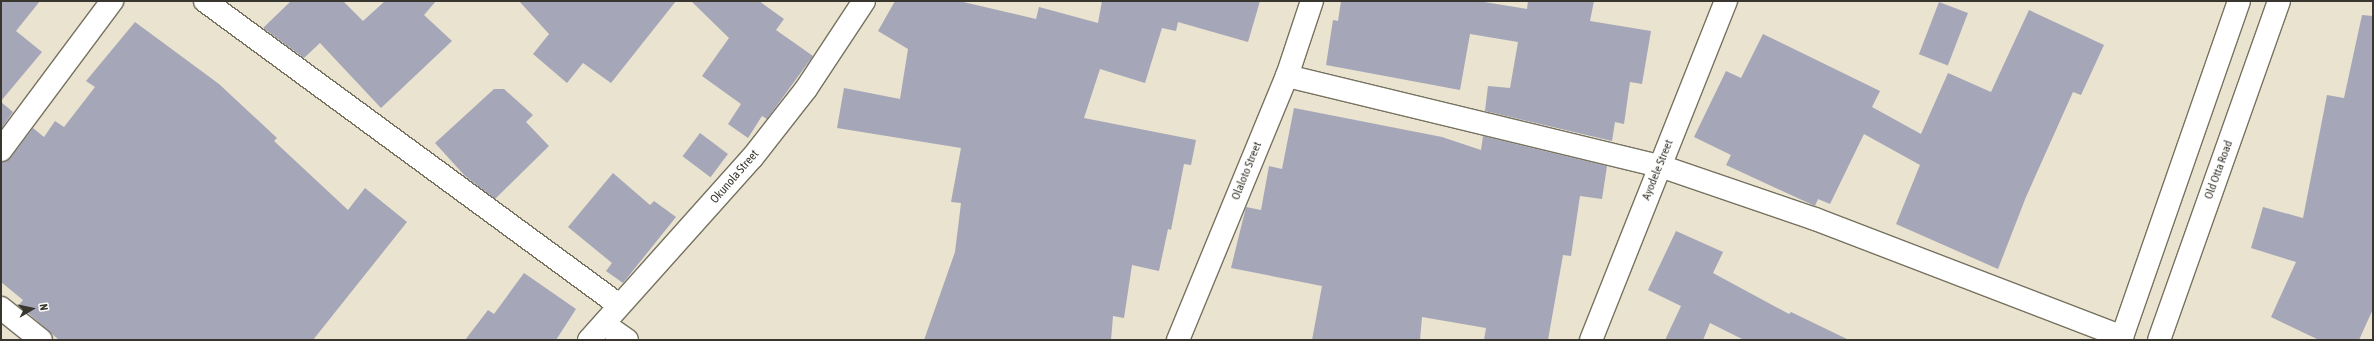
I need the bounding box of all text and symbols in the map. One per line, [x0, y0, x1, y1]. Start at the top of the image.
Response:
street label: Ayodele Street [1639, 138, 1677, 202]
street label: Old Otta Road [2202, 139, 2236, 201]
street label: Olaloto Street [1229, 140, 1265, 202]
street label: Okunola Street [708, 147, 762, 207]
north arrow [12, 289, 52, 329]
text: N [37, 303, 50, 311]

